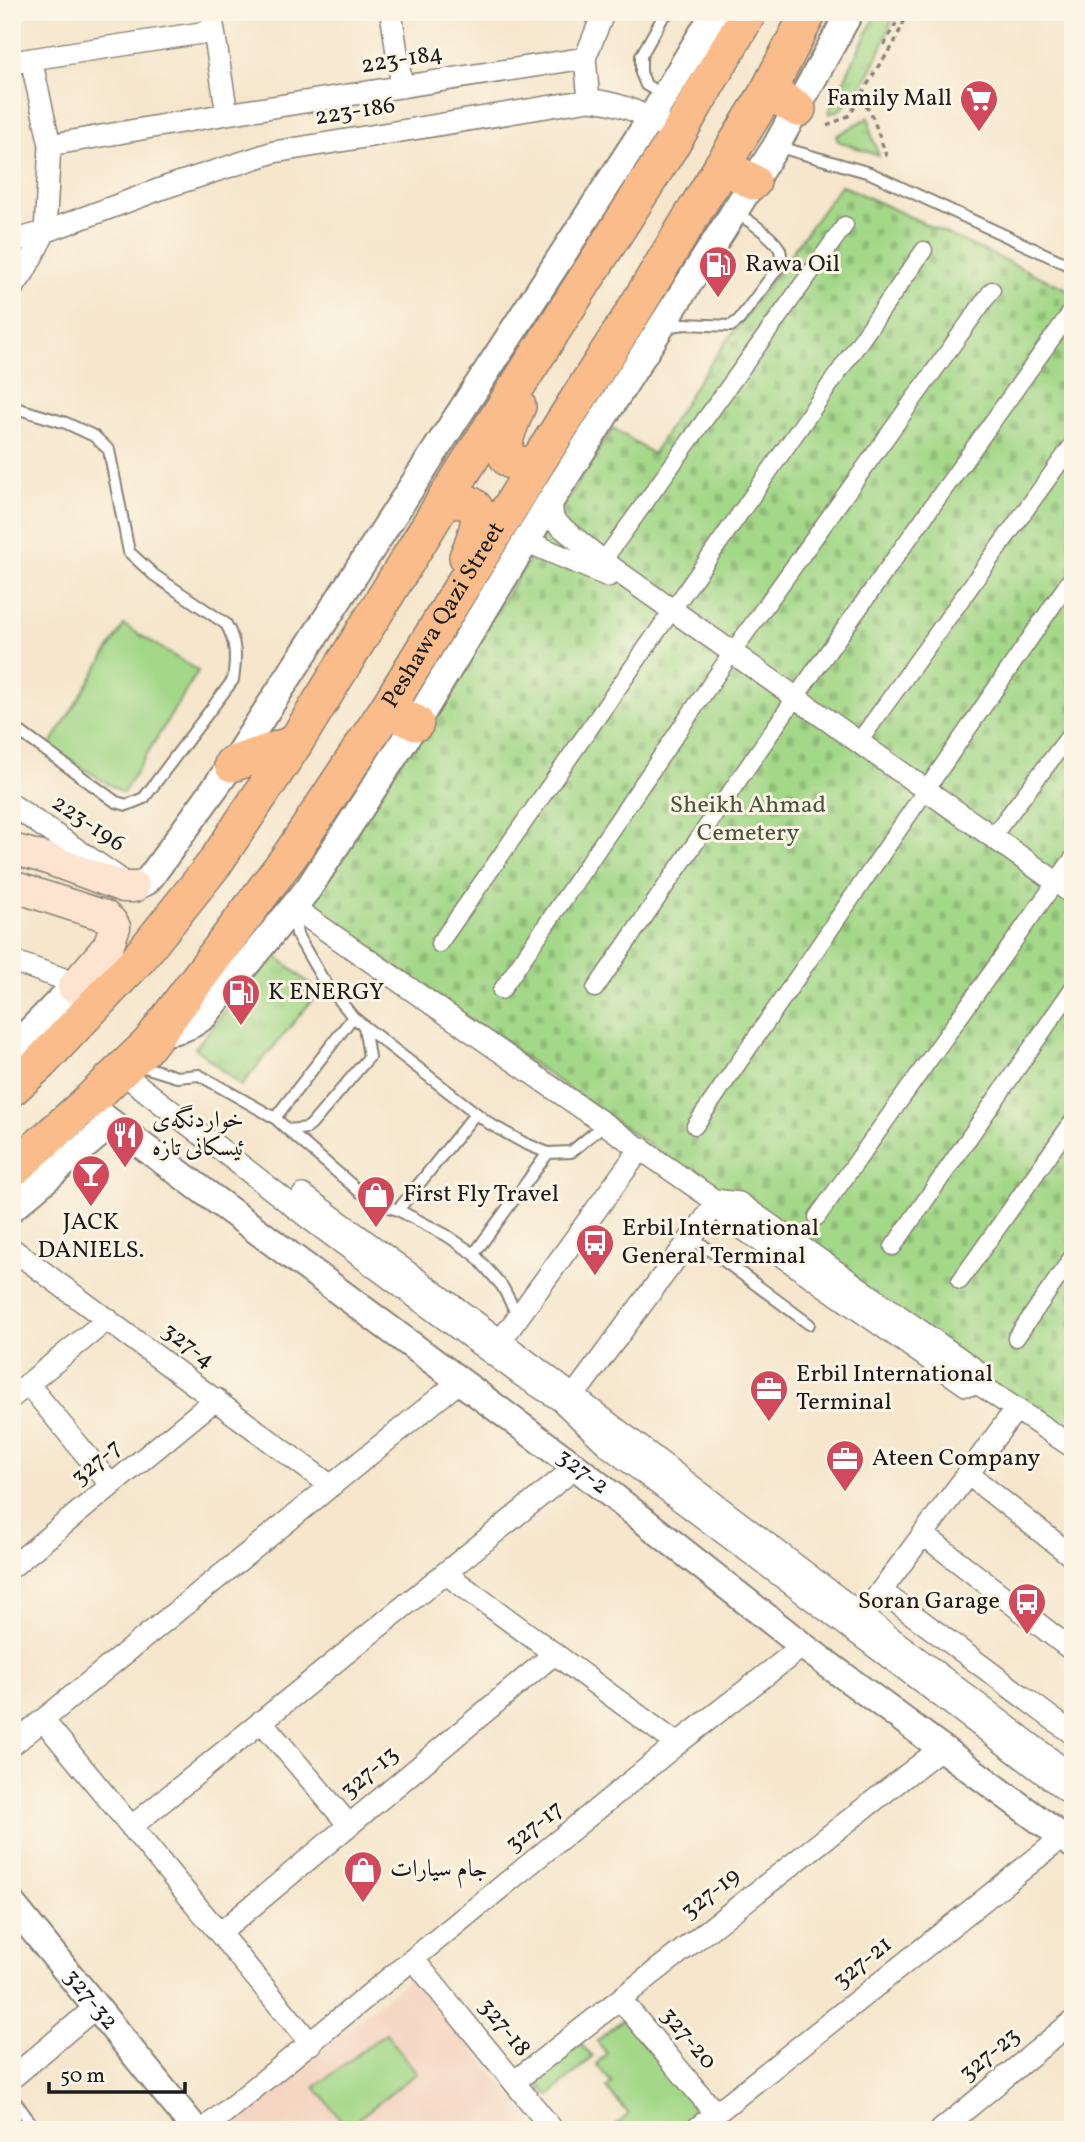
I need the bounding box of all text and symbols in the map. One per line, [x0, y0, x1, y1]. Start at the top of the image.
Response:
street label: 223-184 [359, 37, 445, 83]
supermarket icon: Family Mall [958, 78, 1000, 133]
place label: Family Mall [826, 82, 952, 116]
street label: 223-186 [312, 89, 398, 135]
fuel station icon: Rawa Oil [697, 244, 739, 299]
place label: Rawa Oil [745, 248, 840, 282]
street label: Peshawa Qazi Street [374, 516, 514, 715]
street label: 223-196 [44, 787, 132, 861]
park label: Sheikh Ahmad Cemetery [670, 789, 826, 851]
fuel station icon: K ENERGY [220, 972, 262, 1027]
place label: K ENERGY [268, 976, 384, 1010]
place label: خواردنگەی ئیسکانی تازە [152, 1104, 245, 1166]
restaurant icon: خواردنگەی ئیسکانی تازە [104, 1114, 146, 1169]
bar icon: JACK DANIELS. [70, 1153, 112, 1208]
shop icon: First Fly Travel [355, 1174, 397, 1229]
place label: First Fly Travel [403, 1178, 559, 1212]
place label: JACK DANIELS. [37, 1206, 145, 1268]
place label: Erbil International General Terminal [622, 1212, 819, 1274]
bus stop icon: Erbil International General Terminal [574, 1222, 616, 1277]
street label: 327-4 [154, 1315, 222, 1377]
place label: Erbil International Terminal [796, 1358, 993, 1420]
office icon: Erbil International Terminal [748, 1368, 790, 1423]
street label: 327-7 [64, 1432, 130, 1494]
office icon: Ateen Company [824, 1438, 866, 1493]
street label: 327-2 [549, 1441, 616, 1503]
place label: Ateen Company [872, 1442, 1040, 1476]
bus stop icon: Soran Garage [1006, 1581, 1048, 1636]
place label: Soran Garage [858, 1585, 1000, 1619]
street label: 327-13 [333, 1738, 407, 1808]
street label: 327-17 [499, 1793, 571, 1861]
shop icon: جام سيارات [342, 1849, 384, 1904]
place label: جام سيارات [390, 1853, 488, 1889]
street label: 327-19 [674, 1860, 748, 1928]
street label: 327-21 [826, 1929, 900, 1997]
street label: 327-32 [55, 1962, 126, 2038]
street label: 327-18 [470, 1991, 538, 2065]
street label: 327-20 [652, 2000, 724, 2078]
street label: 327-23 [952, 2020, 1028, 2090]
scale bar [49, 2051, 186, 2095]
text: 50 m [60, 2062, 105, 2091]

